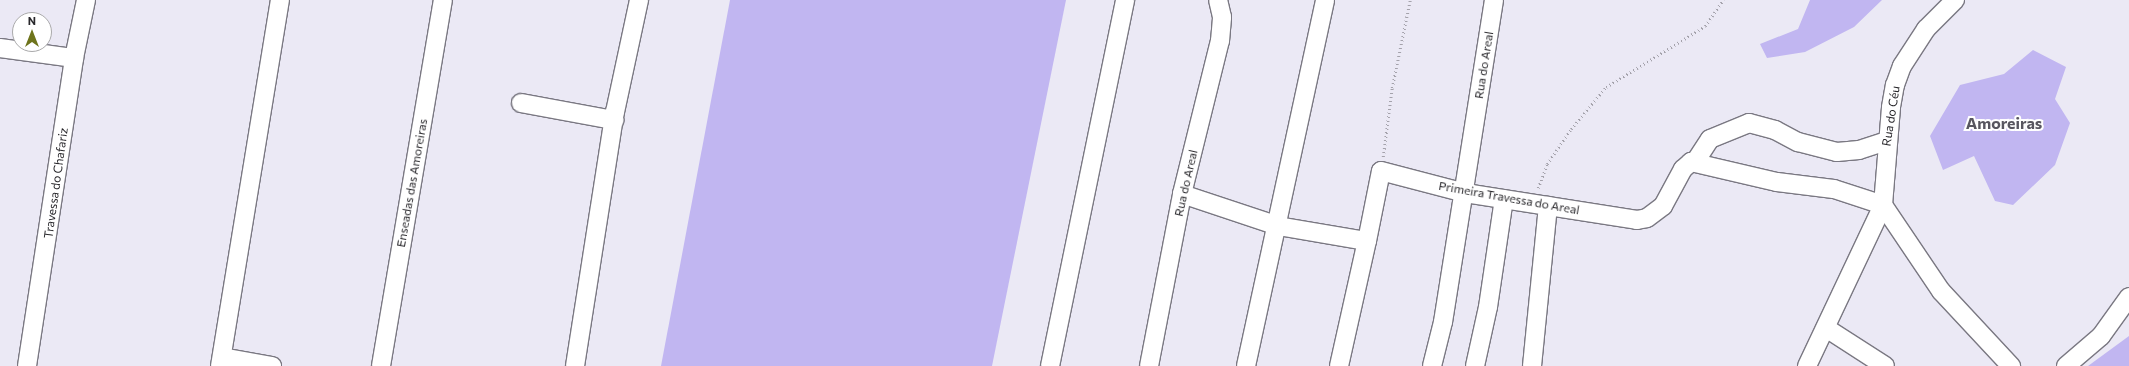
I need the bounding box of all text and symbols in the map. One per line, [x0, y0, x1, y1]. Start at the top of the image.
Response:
north arrow [12, 12, 52, 52]
text: N [28, 14, 36, 27]
street label: Rua do Areal [1472, 30, 1496, 100]
street label: Rua do Céu [1879, 85, 1903, 147]
district label: Amoreiras [1966, 113, 2042, 133]
street label: Enseadas das Amoreiras [394, 118, 430, 248]
street label: Travessa do Chafariz [41, 127, 71, 239]
street label: Rua do Areal [1171, 148, 1201, 218]
street label: Primeira Travessa do Areal [1437, 179, 1581, 217]

